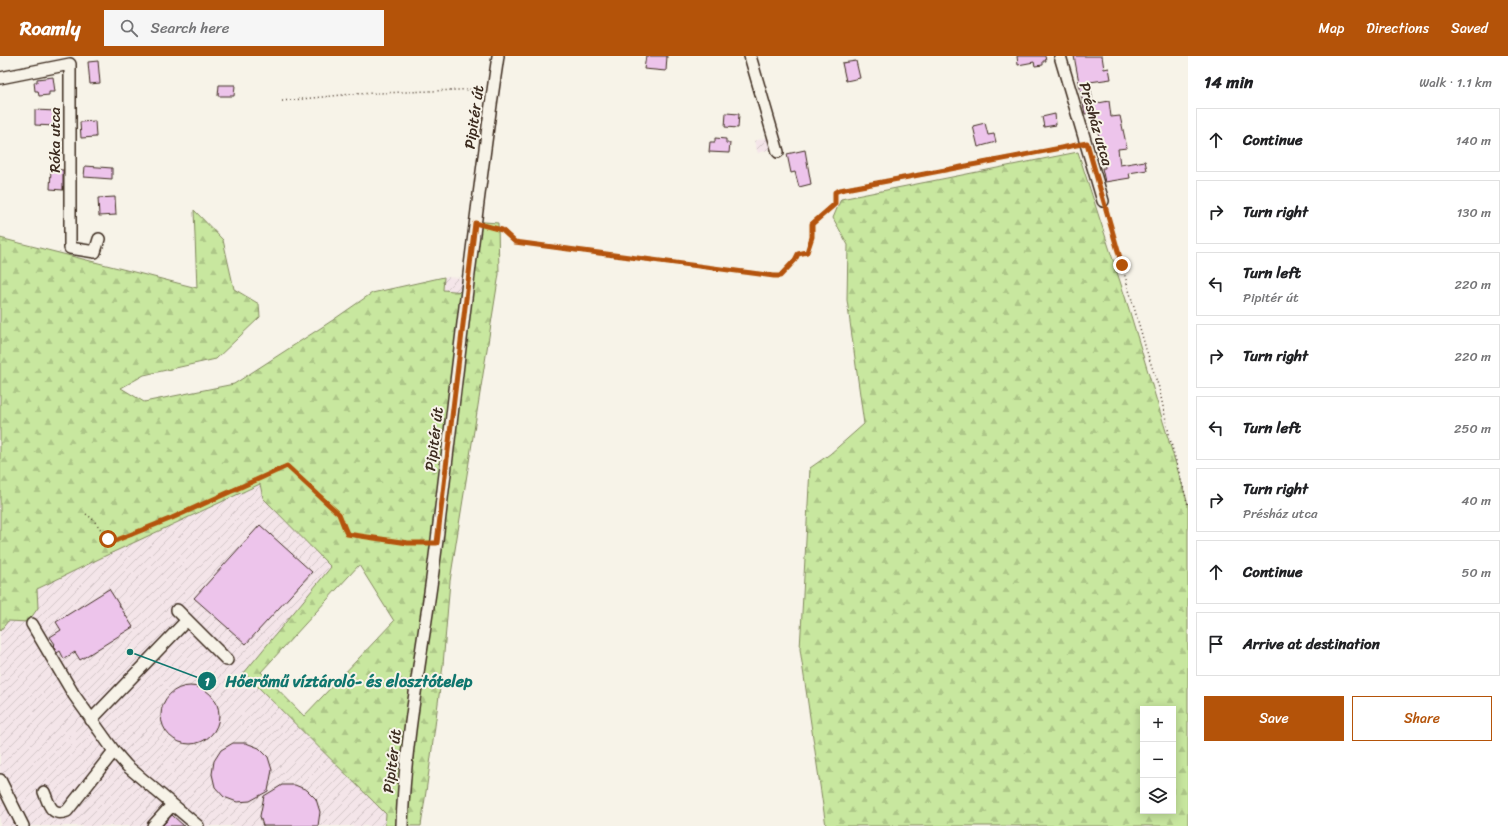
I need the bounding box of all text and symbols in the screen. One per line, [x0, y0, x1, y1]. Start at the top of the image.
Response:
search box [104, 10, 384, 46]
text: Roamly [20, 12, 80, 45]
text: Search here [150, 15, 229, 41]
text: Map [1318, 16, 1344, 41]
text: Directions [1366, 16, 1429, 41]
text: Saved [1451, 16, 1488, 41]
icon: search [118, 17, 140, 39]
text: 14 min [1204, 67, 1253, 97]
text: Walk · 1.1 km [1419, 71, 1492, 94]
street label: Présház utca [1072, 79, 1120, 169]
street label: Pipitér út [457, 83, 491, 151]
street label: Róka utca [42, 107, 68, 173]
text: Continue [1243, 127, 1303, 153]
icon: ahead [1205, 129, 1227, 151]
text: 140 m [1456, 129, 1491, 152]
text: Turn right [1243, 199, 1308, 225]
icon: right [1205, 201, 1227, 223]
text: 130 m [1457, 201, 1491, 224]
route end [1113, 256, 1131, 274]
text: Turn left [1243, 260, 1301, 286]
icon: left [1205, 273, 1227, 295]
text: 220 m [1454, 273, 1491, 296]
text: Pipitér út [1243, 286, 1299, 309]
text: Turn right [1243, 343, 1308, 369]
icon: right [1205, 345, 1227, 367]
text: 220 m [1454, 345, 1491, 368]
street label: Pipitér út [417, 405, 451, 472]
text: Turn left [1243, 415, 1301, 441]
icon: left [1205, 417, 1227, 439]
text: 250 m [1454, 417, 1491, 440]
text: Turn right [1243, 476, 1308, 502]
icon: right [1205, 489, 1227, 511]
text: 40 m [1461, 489, 1491, 512]
text: Présház utca [1243, 502, 1317, 525]
route start [99, 530, 117, 548]
text: Continue [1243, 559, 1303, 585]
icon: ahead [1205, 561, 1227, 583]
text: 50 m [1461, 561, 1491, 584]
text: Arrive at destination [1243, 631, 1380, 657]
icon: arrive [1205, 633, 1227, 655]
callout: Hőerőmű víztároló- és elosztótelep [197, 667, 480, 695]
text: Hőerőmű víztároló- és elosztótelep [225, 667, 473, 696]
text: 1 [204, 671, 210, 693]
button: Save [1204, 696, 1344, 741]
button: Share [1352, 696, 1492, 741]
map controls [1140, 706, 1176, 814]
button: + [1140, 706, 1176, 742]
street label: Pipitér út [375, 727, 409, 794]
button: − [1140, 742, 1176, 778]
button: layers [1140, 778, 1176, 814]

